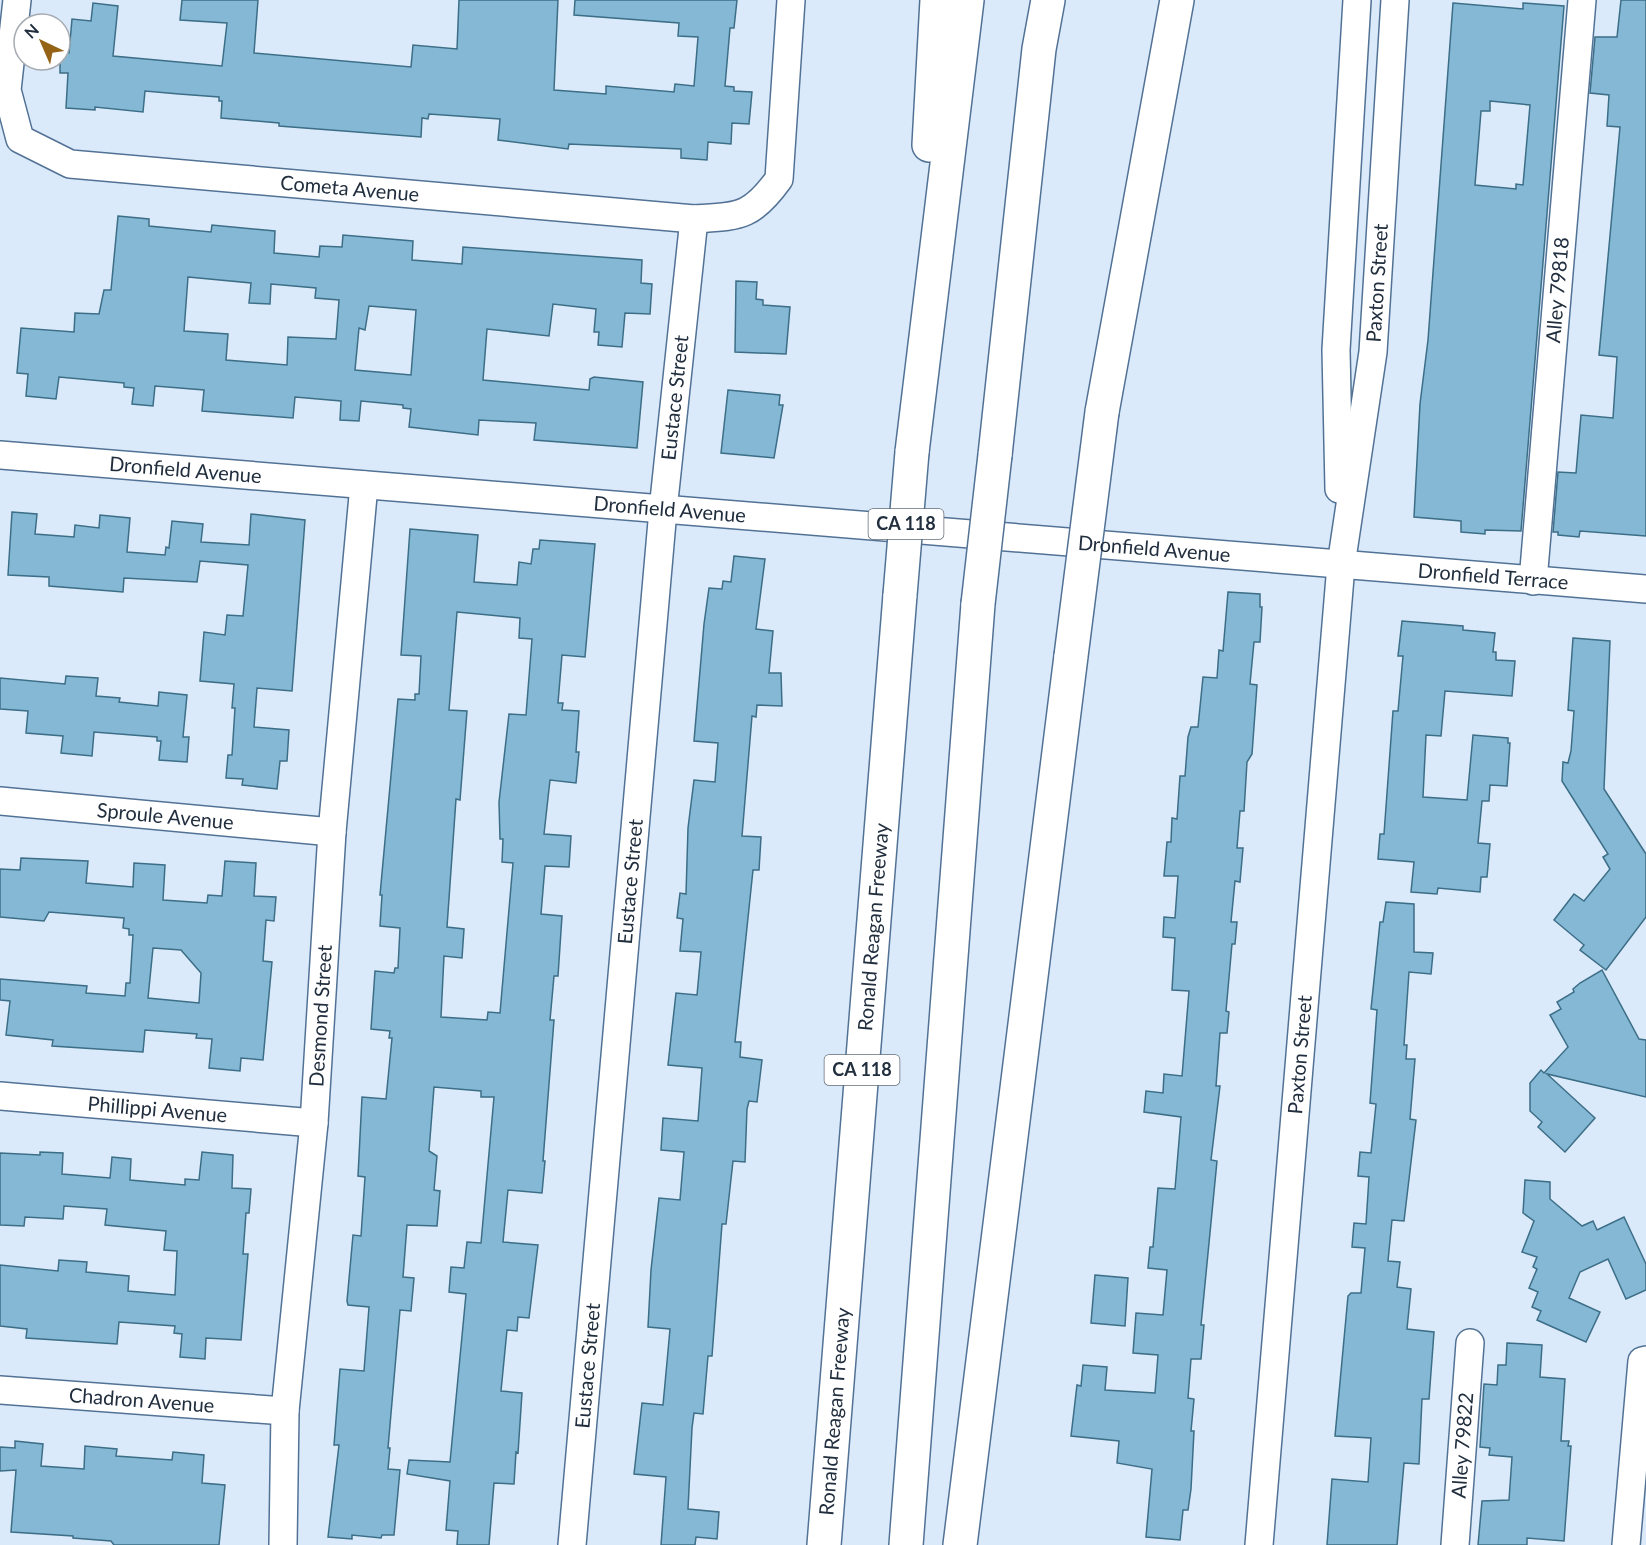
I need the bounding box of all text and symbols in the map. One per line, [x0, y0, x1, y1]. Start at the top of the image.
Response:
north arrow [12, 12, 72, 72]
text: N [20, 20, 42, 42]
street label: Cometa Avenue [279, 170, 420, 206]
street label: Paxton Street [1361, 223, 1392, 343]
street label: Alley 79818 [1540, 236, 1573, 344]
street label: Eustace Street [655, 334, 693, 461]
street label: Dronfield Avenue [108, 451, 263, 487]
street label: Dronfield Avenue [593, 490, 747, 527]
road number: CA 118 [868, 509, 944, 539]
street label: Dronfield Avenue [1077, 530, 1231, 566]
street label: Dronfield Terrace [1417, 557, 1569, 594]
street label: Sproule Avenue [96, 797, 235, 834]
street label: Eustace Street [612, 818, 647, 945]
street label: Ronald Reagan Freeway [852, 821, 893, 1032]
street label: Desmond Street [303, 944, 336, 1087]
street label: Paxton Street [1282, 994, 1316, 1115]
road number: CA 118 [824, 1055, 900, 1085]
street label: Phillippi Avenue [87, 1091, 228, 1126]
street label: Eustace Street [569, 1302, 604, 1429]
street label: Ronald Reagan Freeway [813, 1306, 854, 1516]
street label: Chadron Avenue [68, 1382, 215, 1417]
street label: Alley 79822 [1446, 1391, 1477, 1499]

